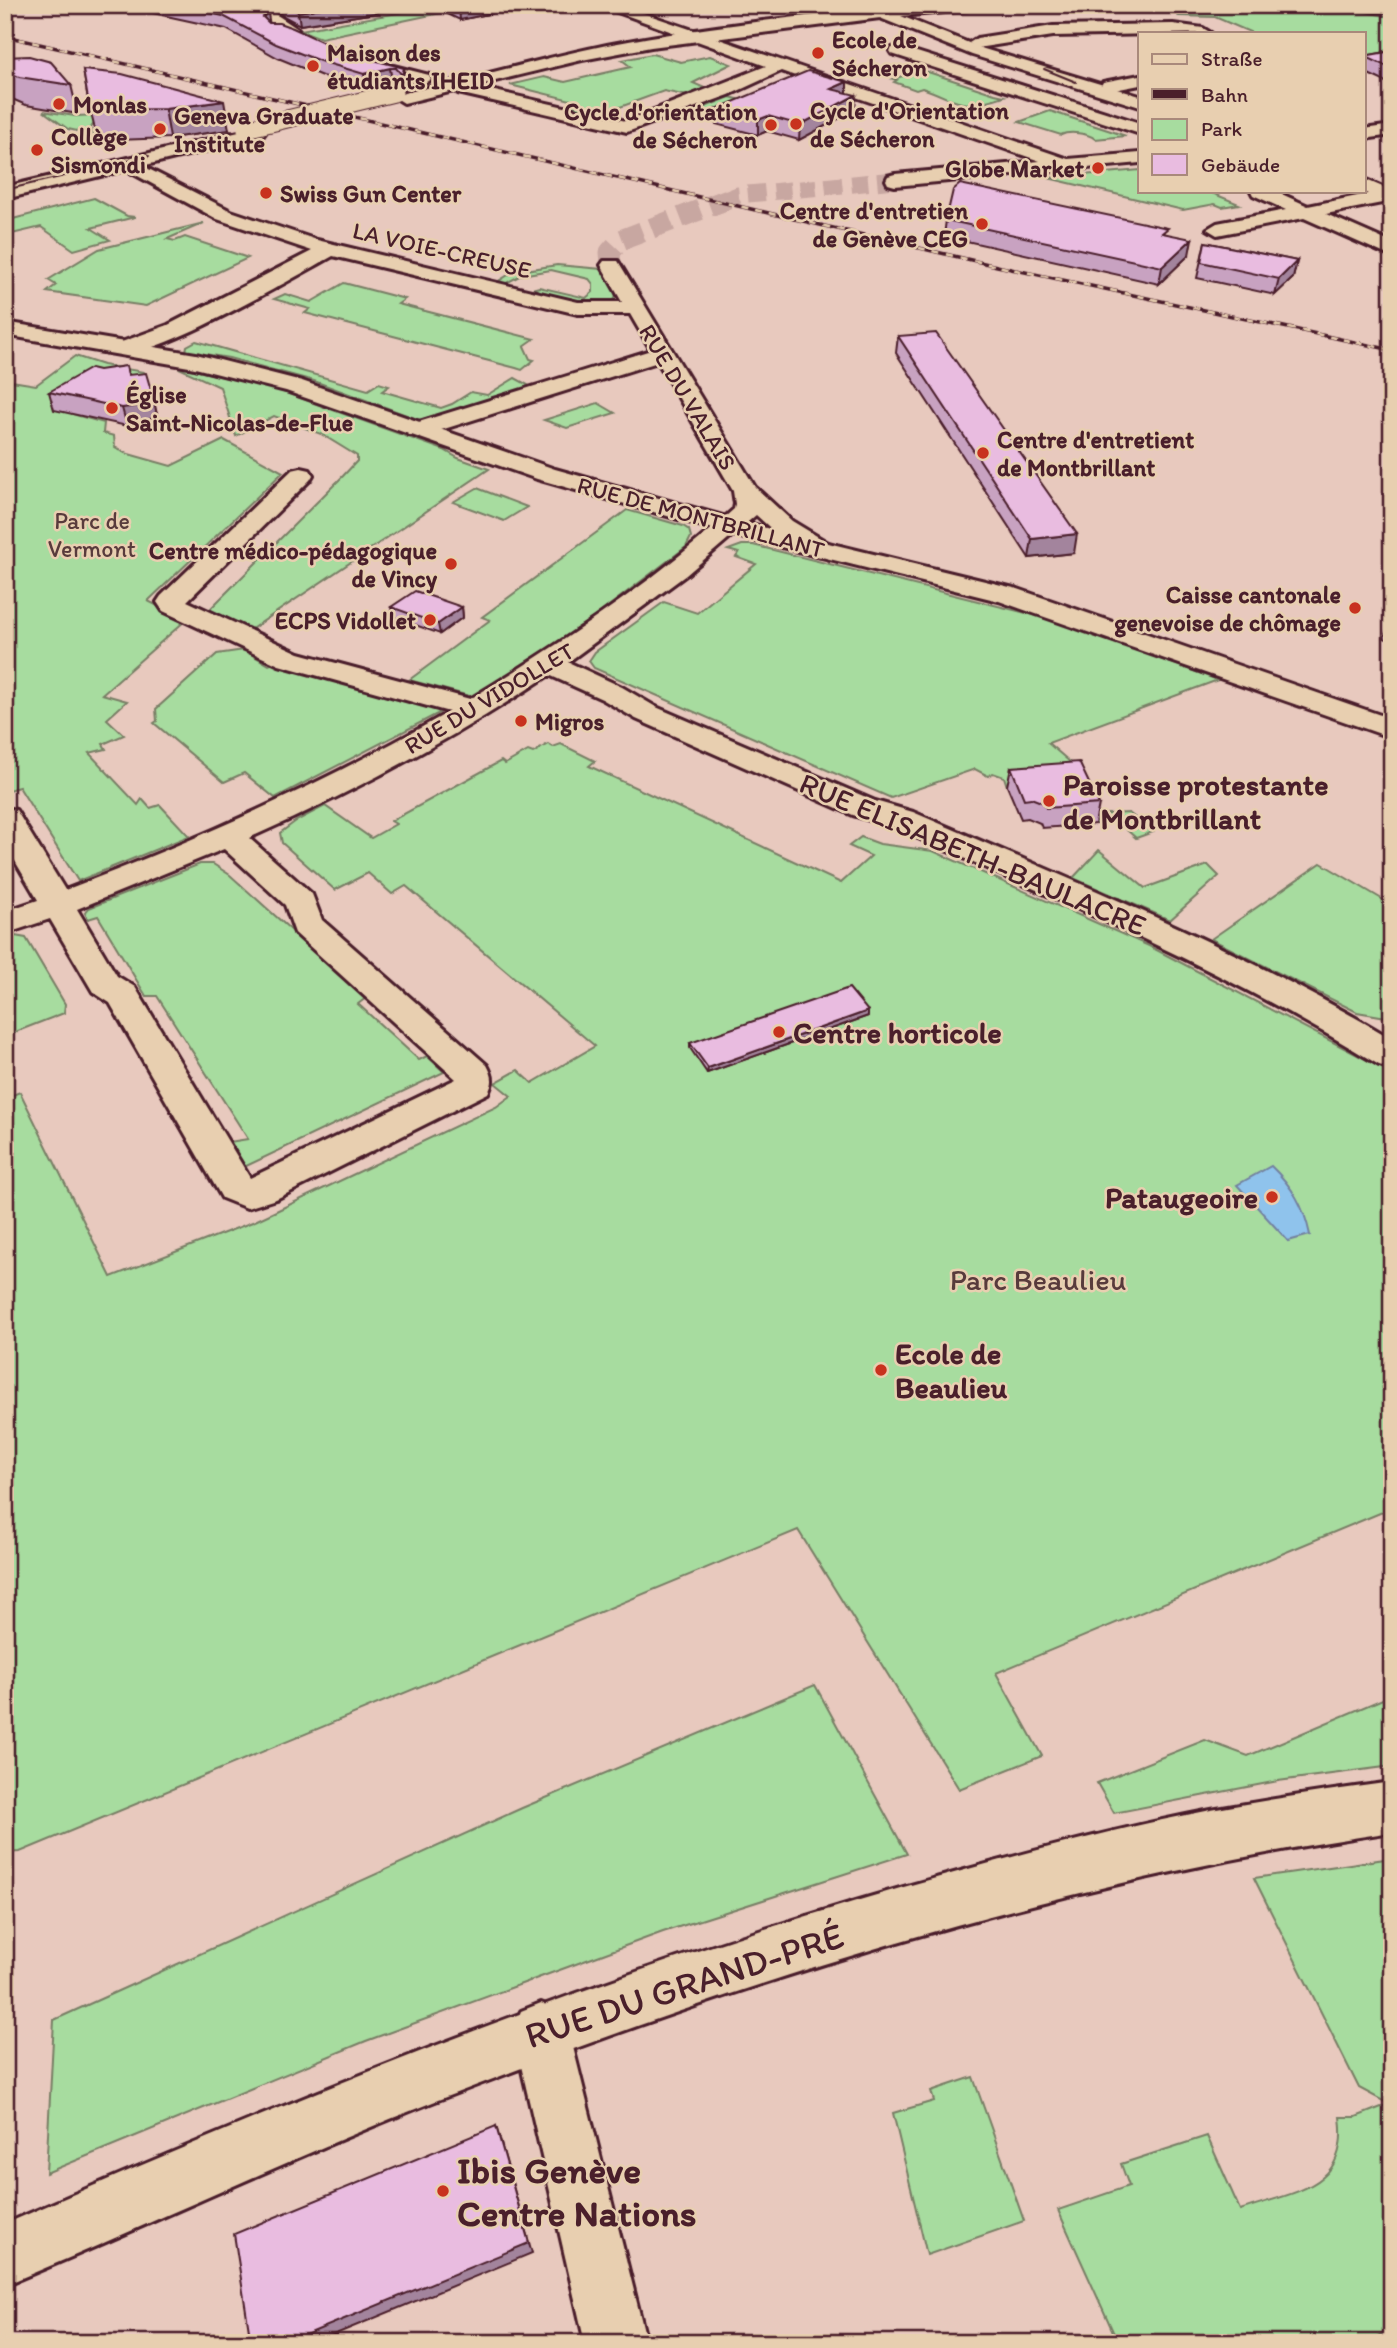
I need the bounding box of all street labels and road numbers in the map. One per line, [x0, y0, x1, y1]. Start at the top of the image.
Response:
street label: LA VOIE-CREUSE [350, 215, 534, 285]
street label: RUE DU VALAIS [633, 319, 743, 475]
street label: RUE DE MONTBRILLANT [574, 470, 828, 564]
street label: RUE DU VIDOLLET [399, 636, 580, 760]
street label: RUE ELISABETH-BAULACRE [794, 764, 1152, 944]
street label: RUE DU GRAND-PRÉ [519, 1913, 849, 2057]

